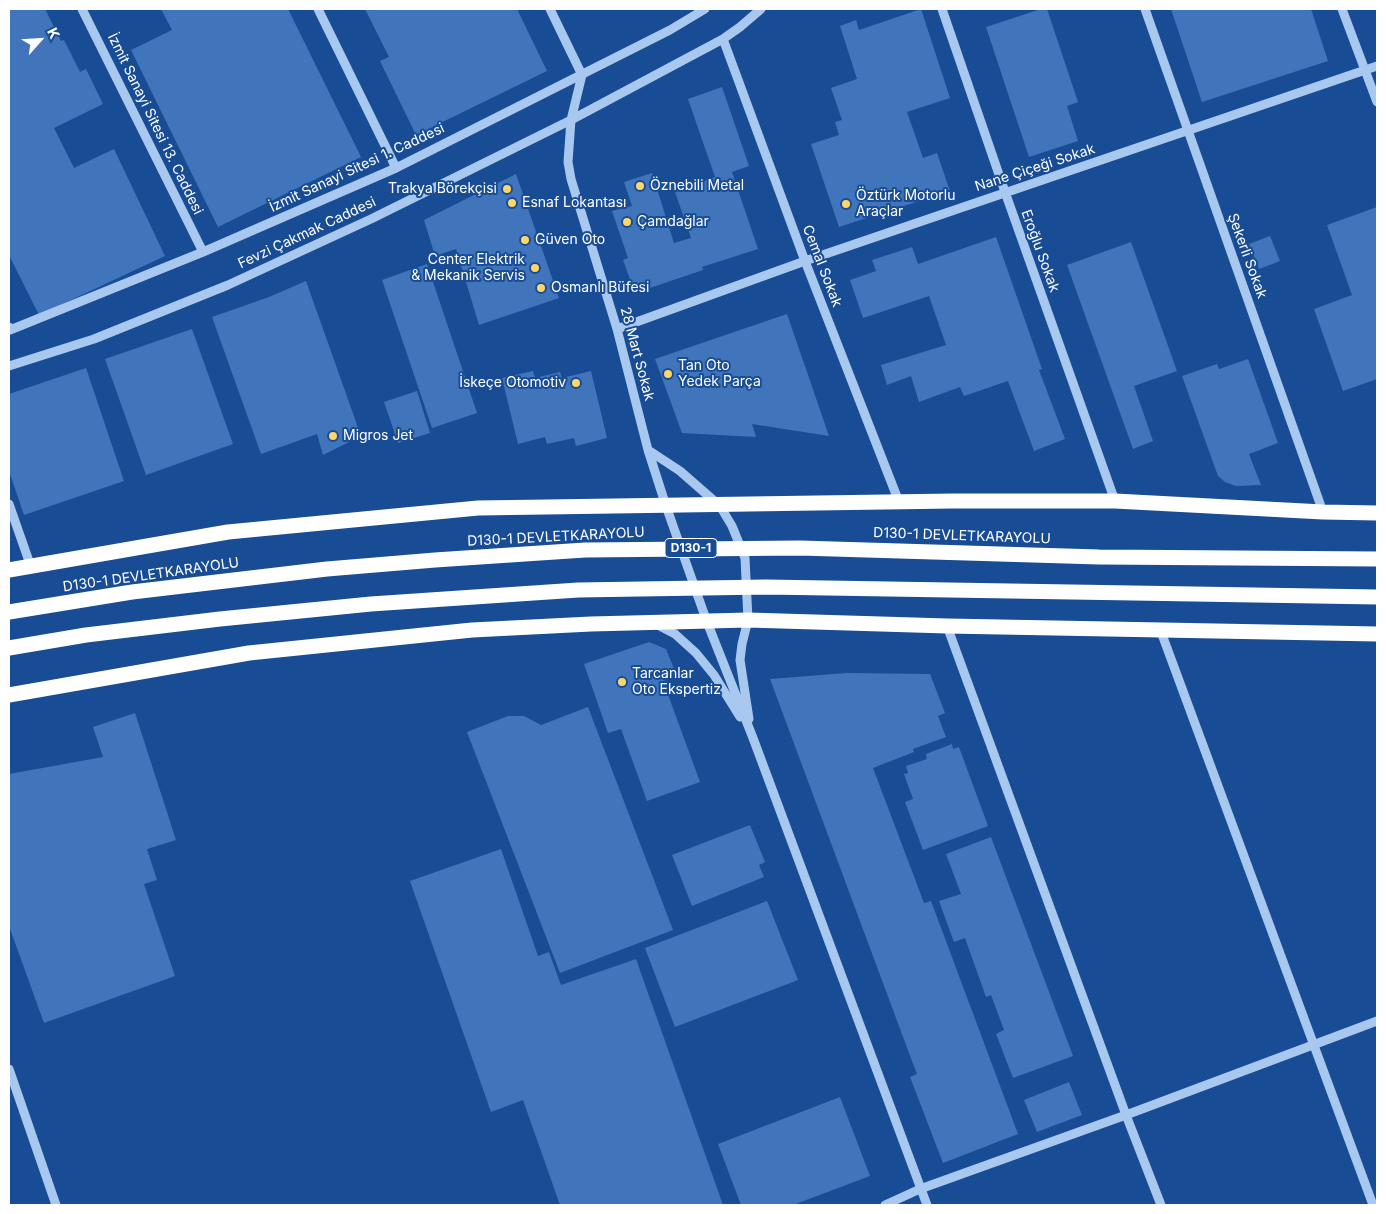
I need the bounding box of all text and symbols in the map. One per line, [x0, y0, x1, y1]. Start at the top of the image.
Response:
north arrow [15, 15, 65, 65]
text: K [44, 25, 64, 41]
street label: İzmit Sanayi Sitesi 13. Caddesi [104, 31, 206, 217]
street label: İzmit Sanayi Sitesi 1. Caddesi [267, 120, 447, 216]
street label: Nane Çiçeği Sokak [973, 141, 1097, 195]
place label: Öznebili Metal [650, 178, 744, 194]
marker: Öznebili Metal [634, 180, 646, 192]
place label: Trakya Börekçisi [388, 181, 497, 197]
marker: Trakya Börekçisi [501, 183, 513, 195]
place label: Öztürk Motorlu Araçlar [856, 188, 955, 220]
street label: Fevzi Çakmak Caddesi [235, 194, 379, 272]
place label: Esnaf Lokantası [522, 195, 626, 211]
marker: Esnaf Lokantası [506, 197, 518, 209]
marker: Öztürk Motorlu Araçlar [840, 198, 852, 210]
street label: Eroğlu Sokak [1017, 207, 1063, 295]
street label: Şekerli Sokak [1224, 211, 1270, 301]
place label: Çamdağlar [637, 214, 709, 230]
marker: Çamdağlar [621, 216, 633, 228]
street label: Cemal Sokak [799, 223, 845, 309]
place label: Güven Oto [535, 232, 605, 248]
marker: Güven Oto [519, 234, 531, 246]
place label: Center Elektrik & Mekanik Servis [411, 252, 525, 284]
marker: Center Elektrik & Mekanik Servis [529, 262, 541, 274]
place label: Osmanlı Büfesi [551, 280, 649, 296]
marker: Osmanlı Büfesi [535, 282, 547, 294]
street label: 28 Mart Sokak [616, 305, 658, 403]
place label: Tan Oto Yedek Parça [678, 358, 761, 391]
marker: Tan Oto Yedek Parça [662, 368, 674, 380]
place label: İskeçe Otomotiv [459, 375, 566, 391]
marker: İskeçe Otomotiv [570, 377, 582, 389]
place label: Migros Jet [343, 428, 413, 444]
marker: Migros Jet [327, 430, 339, 442]
street label: D130-1 DEVLETKARAYOLU [467, 524, 645, 550]
street label: D130-1 DEVLETKARAYOLU [873, 525, 1051, 547]
road number: D130-1 [665, 538, 717, 558]
street label: D130-1 DEVLETKARAYOLU [62, 554, 240, 596]
place label: Tarcanlar Oto Ekspertiz [632, 666, 721, 699]
marker: Tarcanlar Oto Ekspertiz [616, 676, 628, 688]

